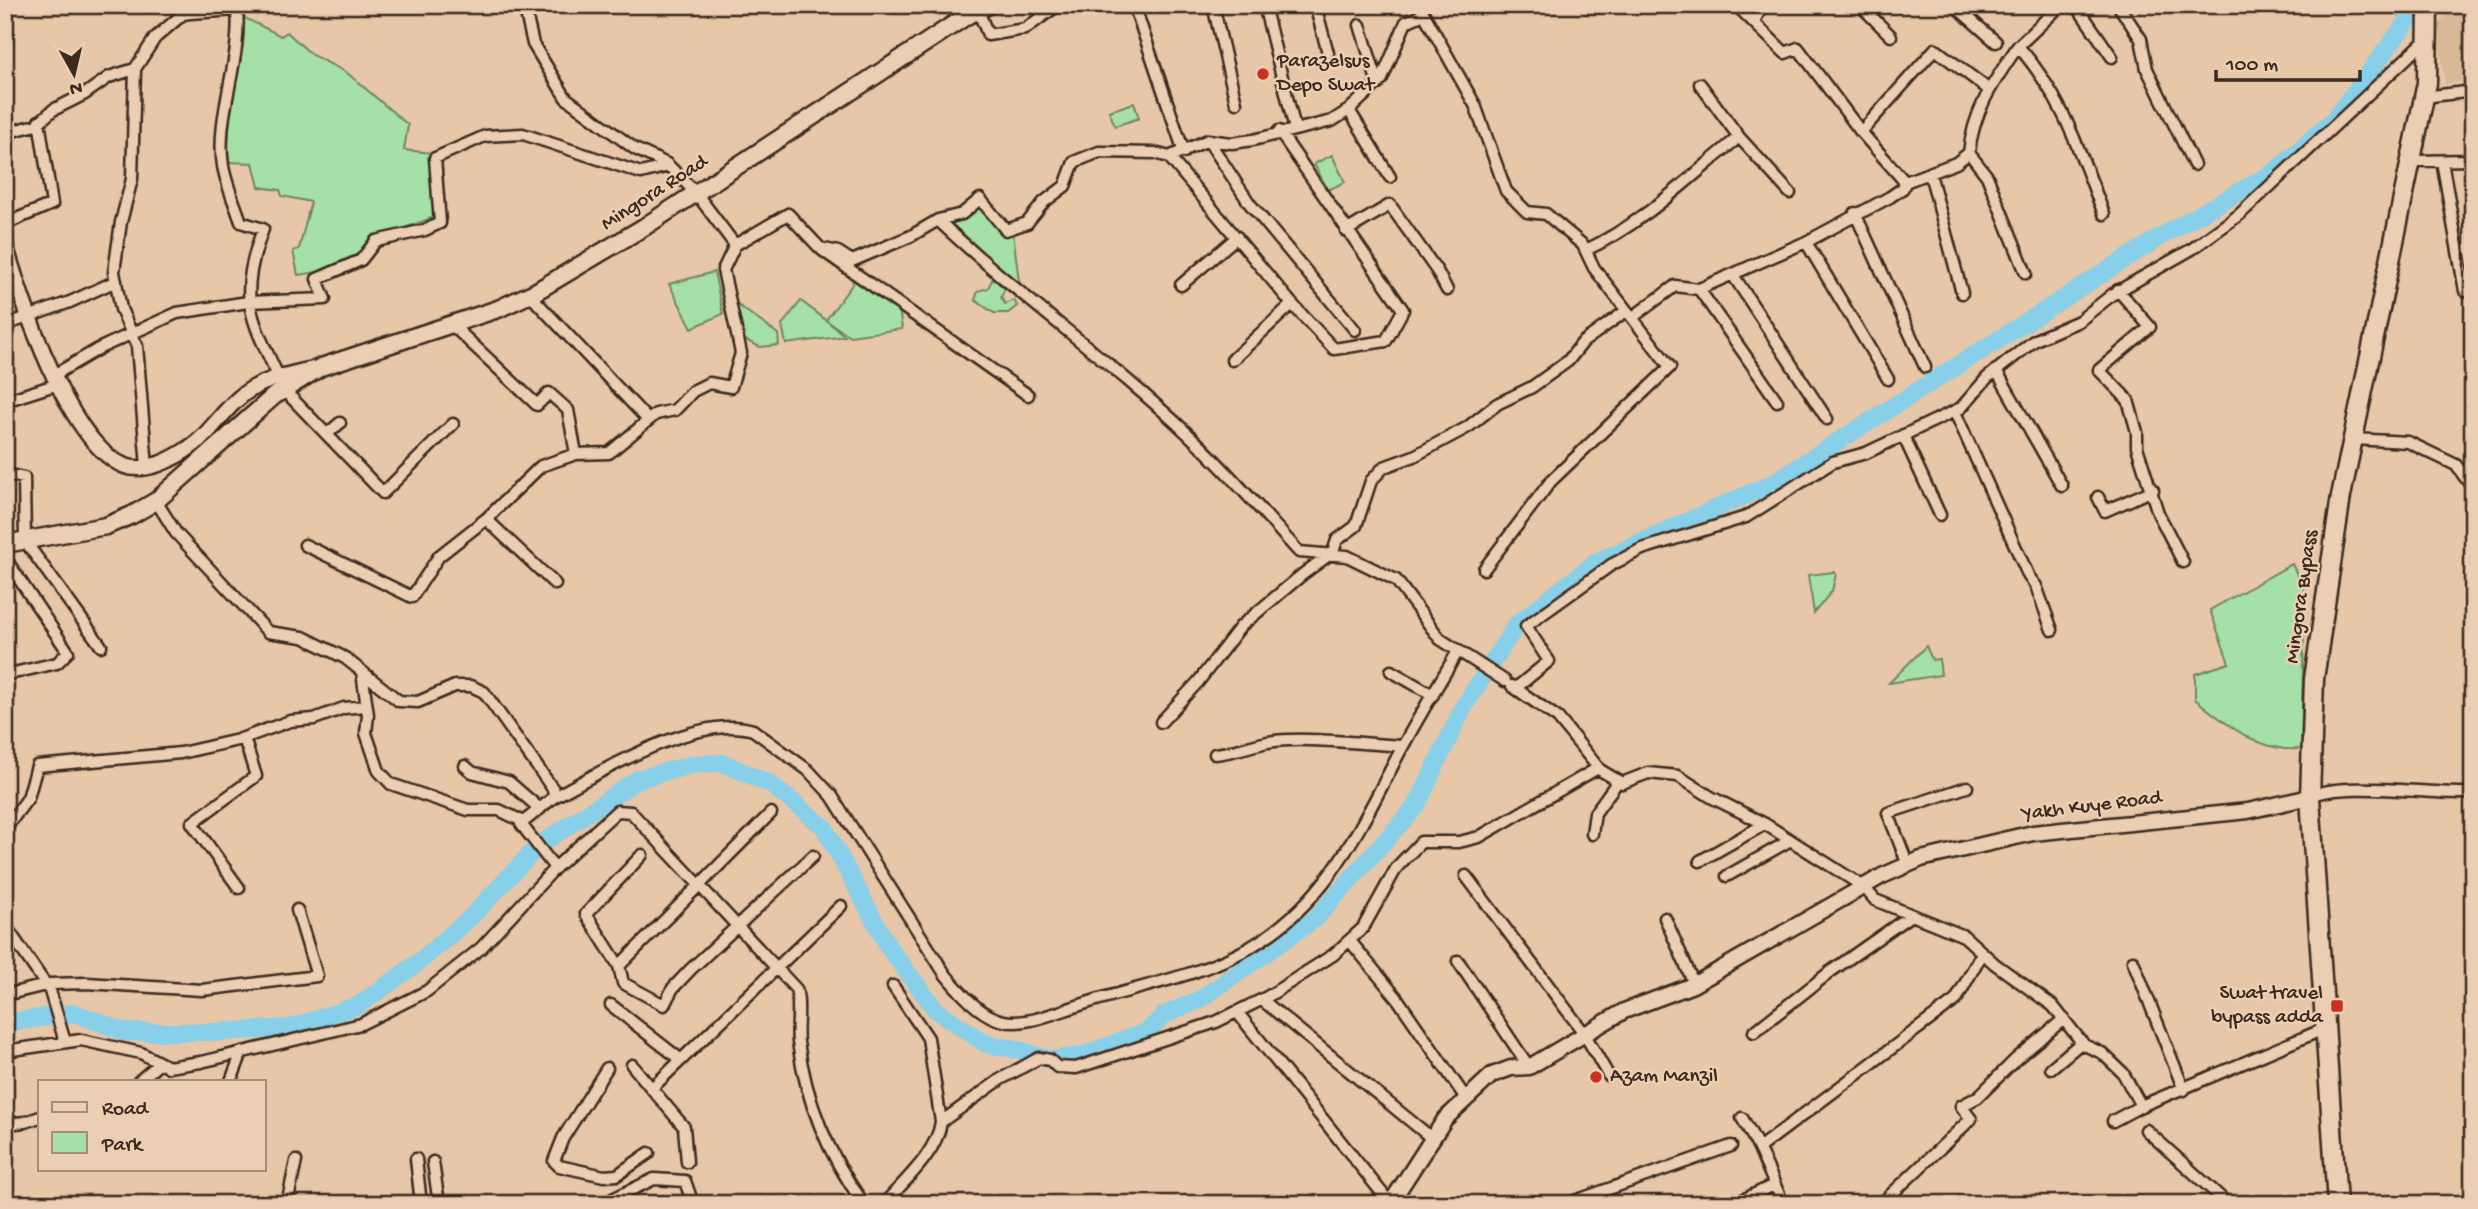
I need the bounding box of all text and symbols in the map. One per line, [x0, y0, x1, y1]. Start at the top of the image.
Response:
north arrow [38, 38, 108, 108]
scale bar [2216, 38, 2359, 82]
place label: Parazelsus Depo Swat [1275, 50, 1376, 99]
text: 100 m [2225, 54, 2278, 79]
marker: Parazelsus Depo Swat [1255, 66, 1271, 82]
text: N [68, 75, 84, 100]
street label: Mingora Road [597, 149, 714, 238]
street label: Mingora Bypass [2281, 527, 2325, 665]
street label: Yakh Kuye Road [2019, 786, 2165, 828]
place label: Swat travel bypass adda [2211, 982, 2324, 1031]
marker: Swat travel bypass adda [2329, 998, 2345, 1014]
place label: Azam Manzil [1610, 1065, 1718, 1090]
marker: Azam Manzil [1588, 1069, 1604, 1085]
legend [38, 1080, 266, 1170]
text: Road [102, 1098, 150, 1123]
text: Park [101, 1134, 145, 1159]

